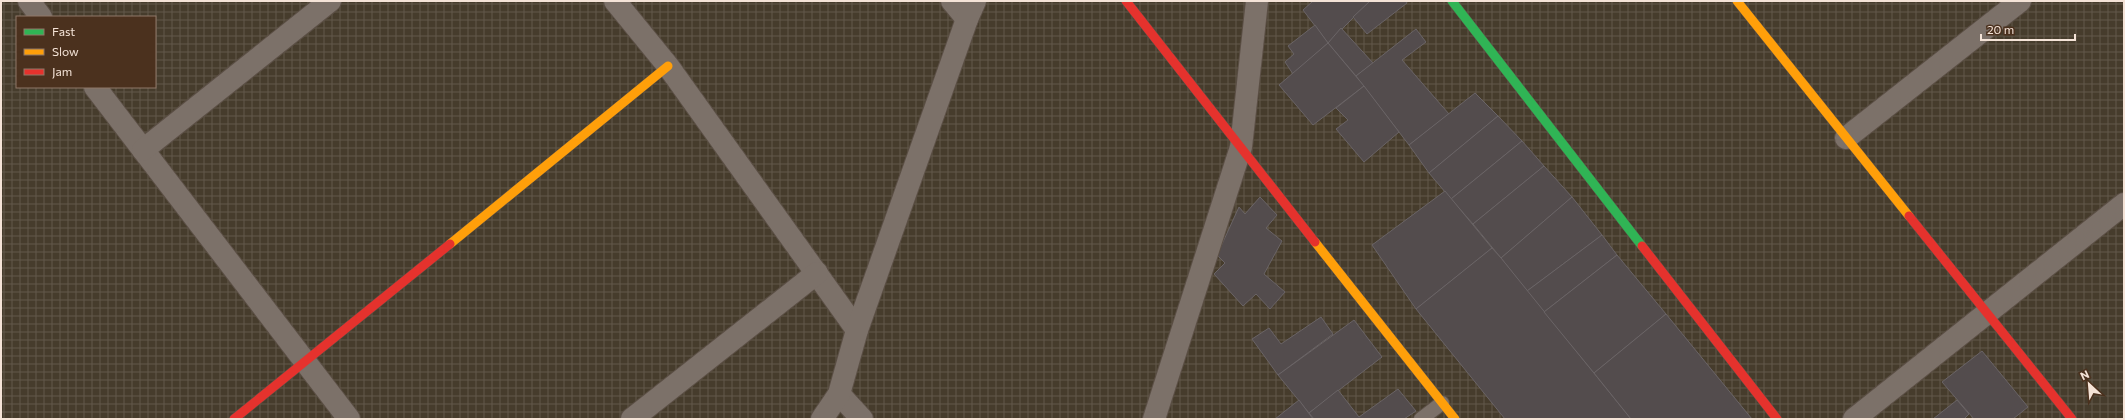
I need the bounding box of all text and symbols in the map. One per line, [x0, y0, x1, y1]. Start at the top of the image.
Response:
legend [16, 16, 156, 88]
scale bar [1981, 16, 2075, 42]
text: 20 m [1987, 22, 2014, 36]
text: Fast [52, 24, 75, 38]
text: Slow [52, 44, 79, 58]
text: Jam [52, 64, 72, 79]
north arrow [2069, 364, 2109, 404]
text: N [2078, 367, 2091, 382]

